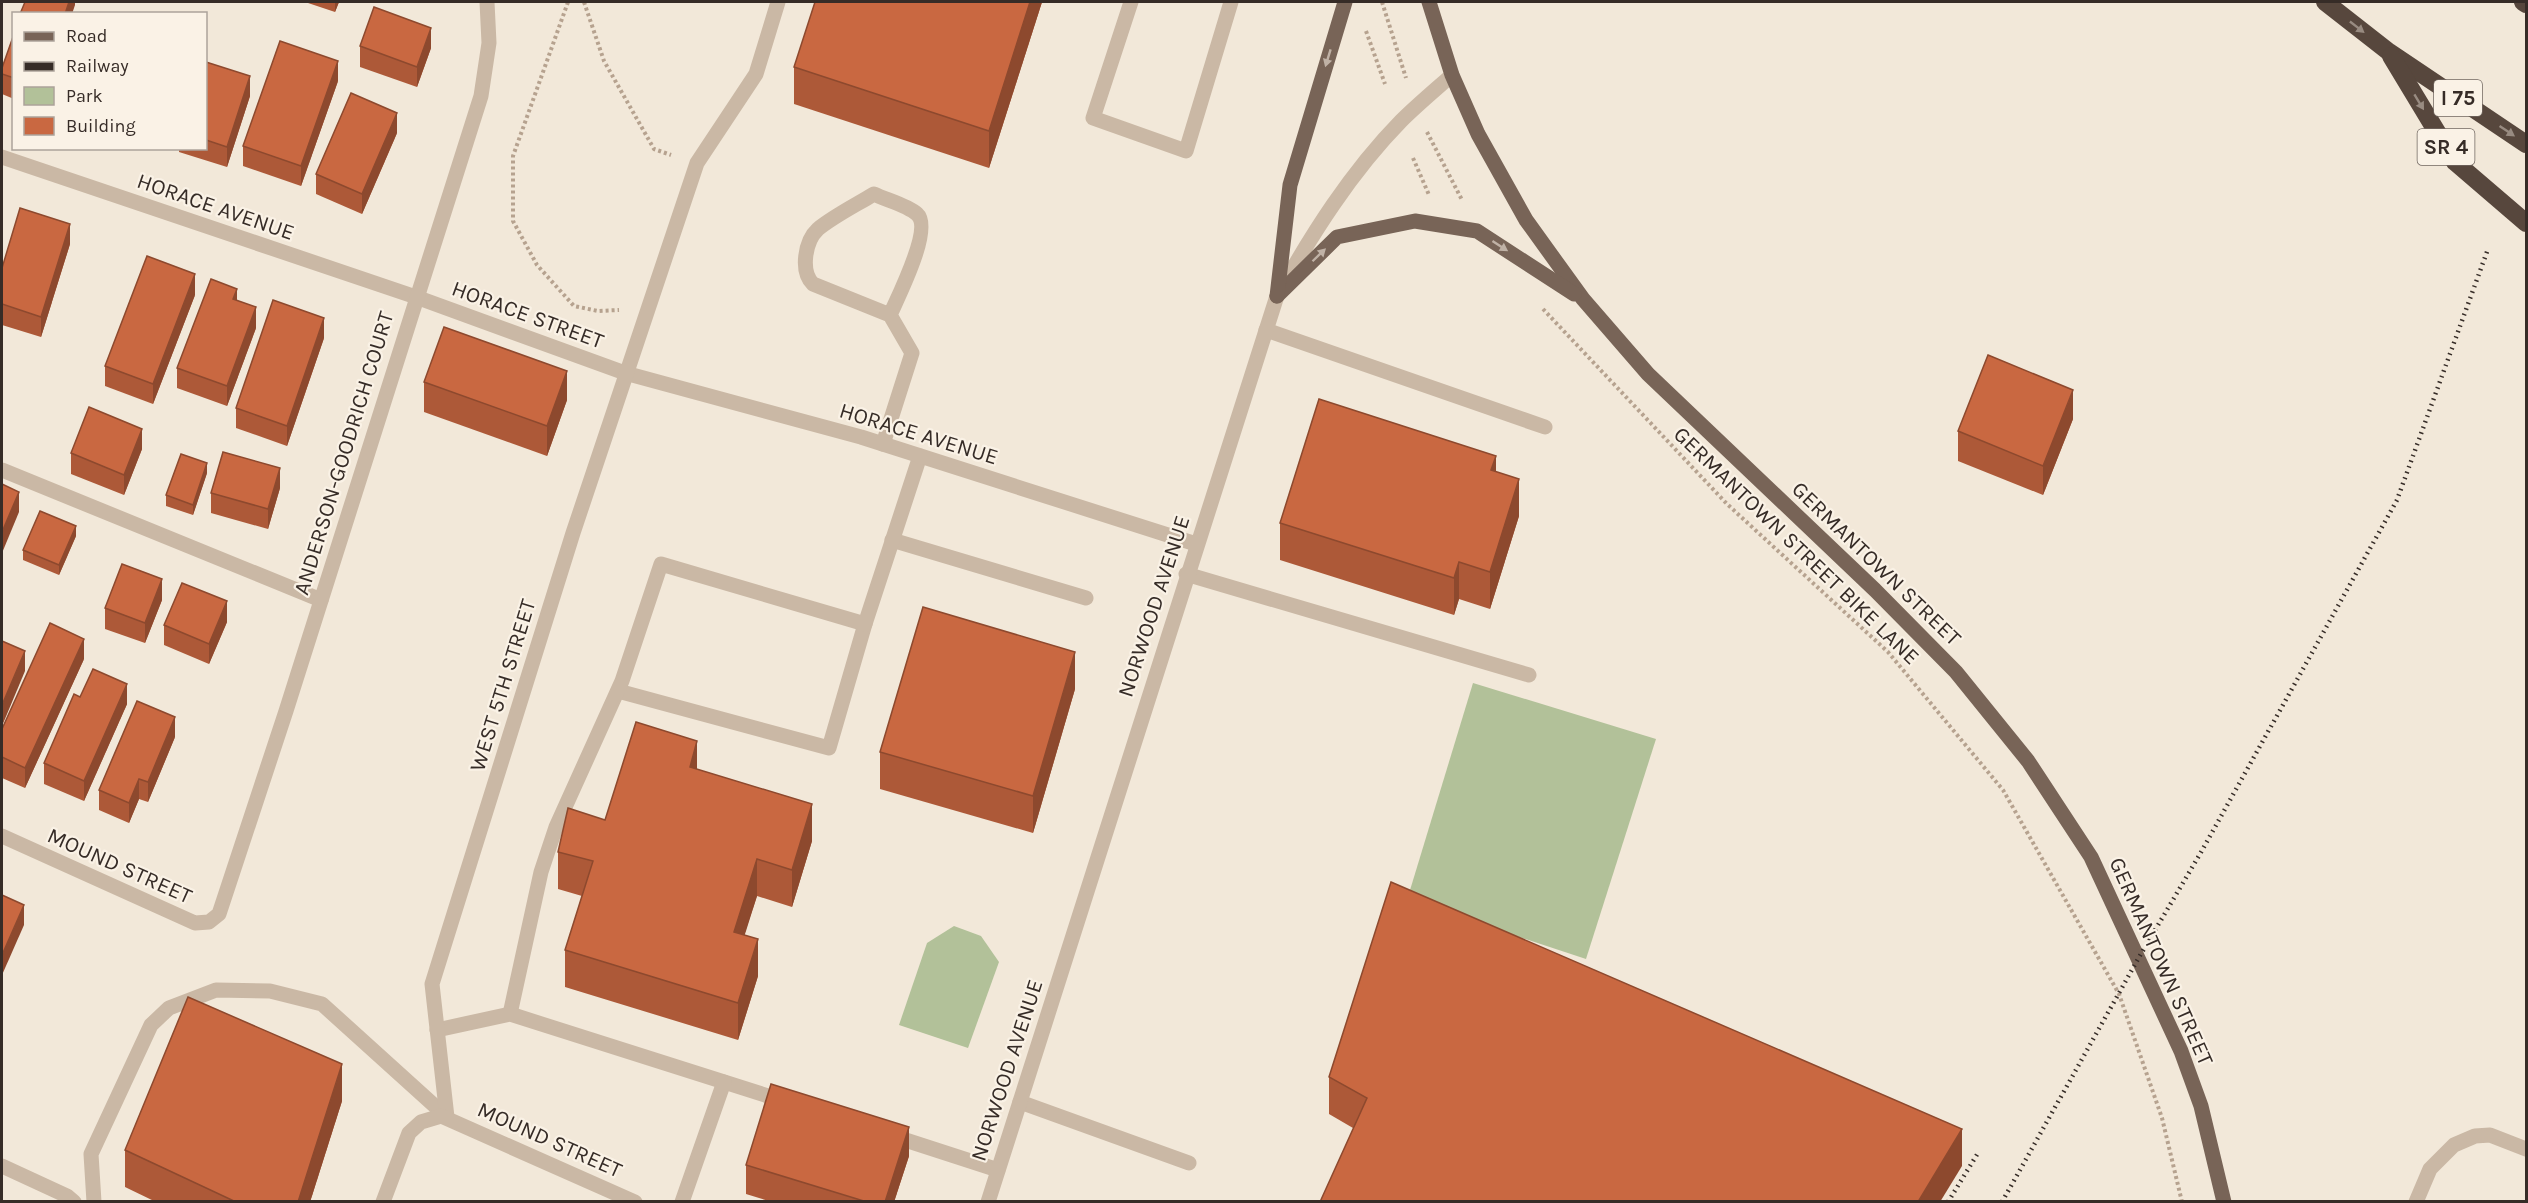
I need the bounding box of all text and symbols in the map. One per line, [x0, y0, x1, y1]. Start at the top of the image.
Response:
legend [12, 12, 207, 150]
one-way arrow [2349, 20, 2364, 32]
text: Road [66, 25, 107, 47]
one-way arrow [1323, 49, 1332, 67]
text: Railway [66, 55, 129, 77]
road number: I 75 [2434, 80, 2482, 116]
text: Park [66, 85, 103, 107]
one-way arrow [2413, 94, 2424, 110]
text: Building [66, 115, 136, 137]
one-way arrow [2499, 125, 2515, 136]
road number: SR 4 [2418, 129, 2474, 165]
street label: HORACE AVENUE [134, 168, 298, 246]
one-way arrow [1491, 240, 1508, 251]
one-way arrow [1311, 248, 1326, 262]
street label: HORACE STREET [448, 275, 607, 354]
street label: ANDERSON-GOODRICH COURT [288, 308, 400, 598]
street label: HORACE AVENUE [836, 397, 1001, 470]
street label: GERMANTOWN STREET BIKE LANE [1669, 420, 1925, 670]
street label: GERMANTOWN STREET [1787, 475, 1967, 651]
street label: NORWOOD AVENUE [1112, 512, 1196, 700]
street label: WEST 5TH STREET [464, 596, 541, 774]
street label: MOUND STREET [43, 822, 196, 909]
street label: GERMANTOWN STREET [2103, 853, 2219, 1069]
street label: NORWOOD AVENUE [965, 976, 1049, 1164]
street label: MOUND STREET [473, 1096, 626, 1183]

